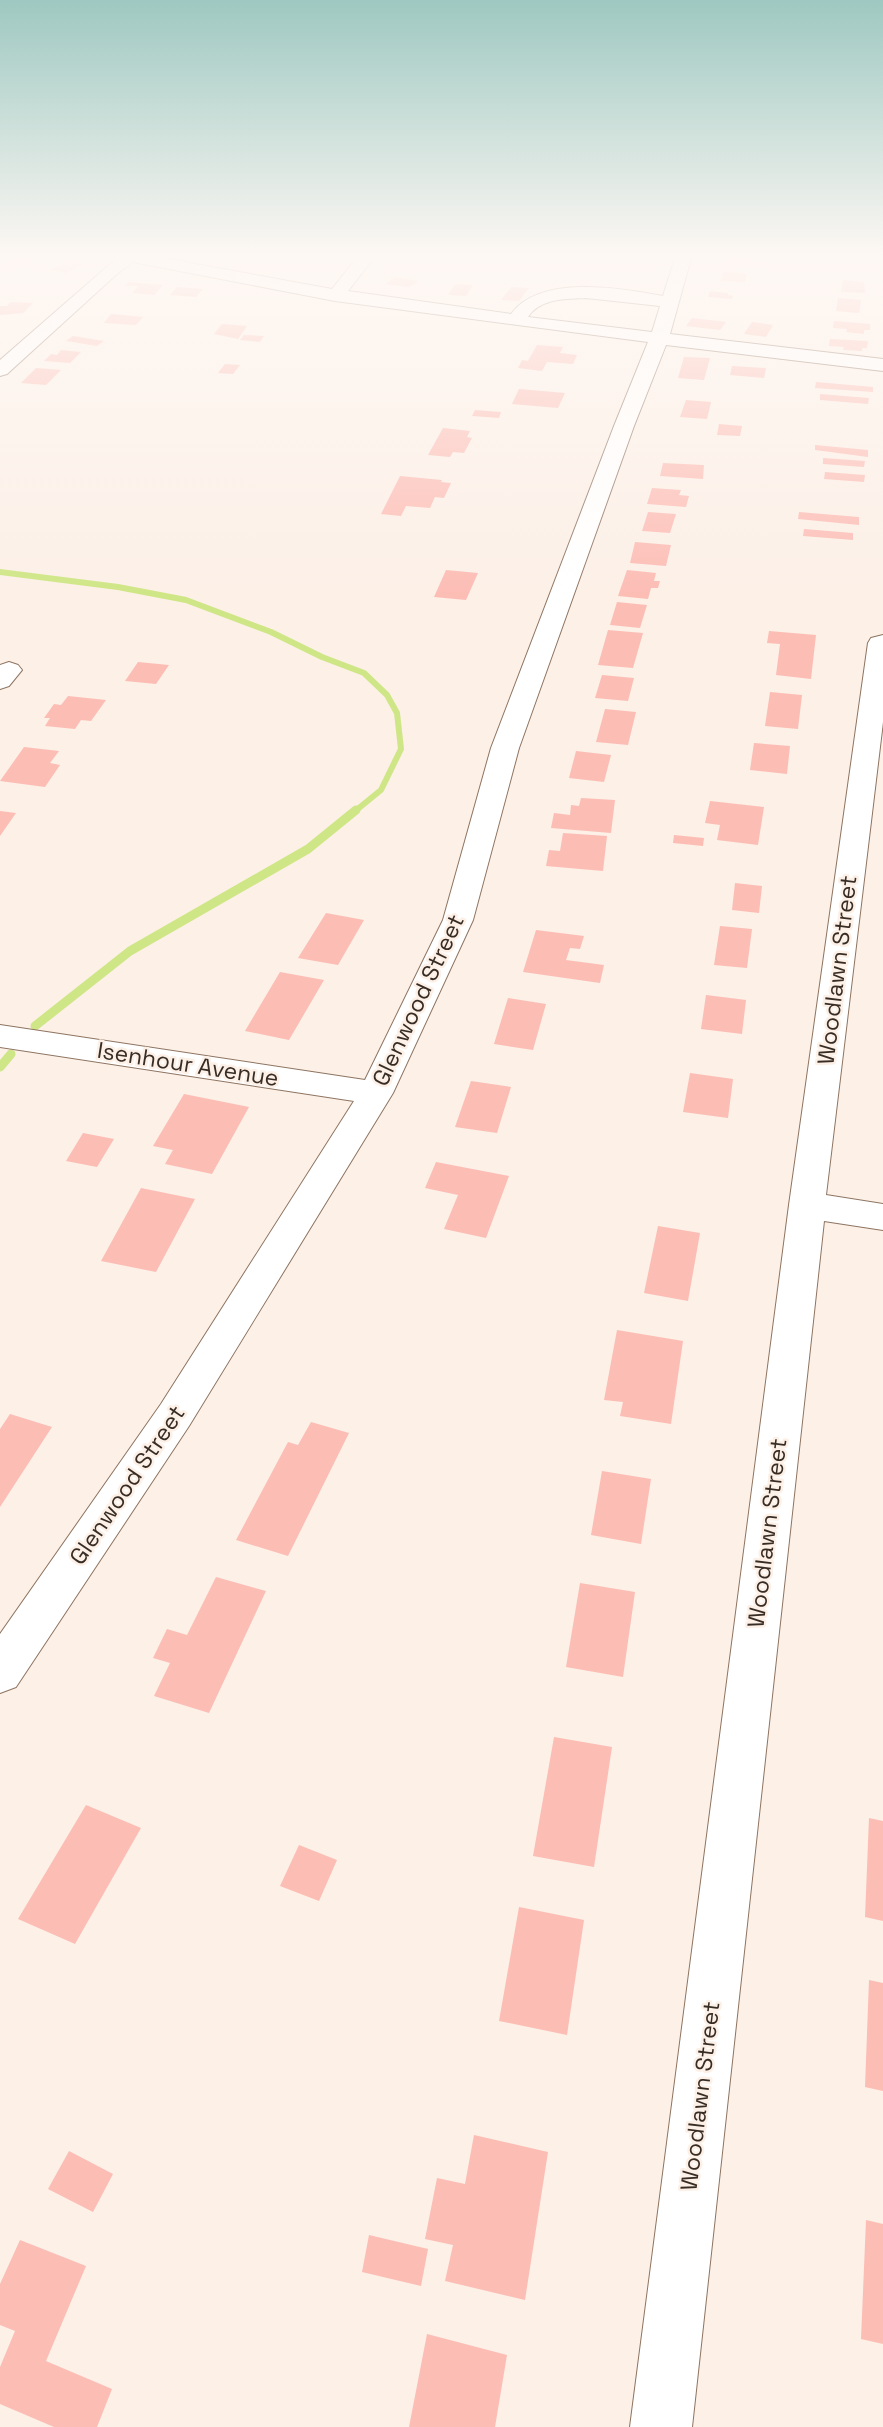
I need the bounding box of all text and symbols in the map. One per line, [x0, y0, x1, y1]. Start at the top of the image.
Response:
street label: Woodlawn Street [811, 874, 863, 1066]
street label: Glenwood Street [365, 909, 471, 1091]
street label: Isenhour Avenue [95, 1035, 281, 1093]
street label: Glenwood Street [63, 1399, 191, 1571]
street label: Woodlawn Street [741, 1437, 793, 1629]
street label: Woodlawn Street [674, 2000, 726, 2192]

